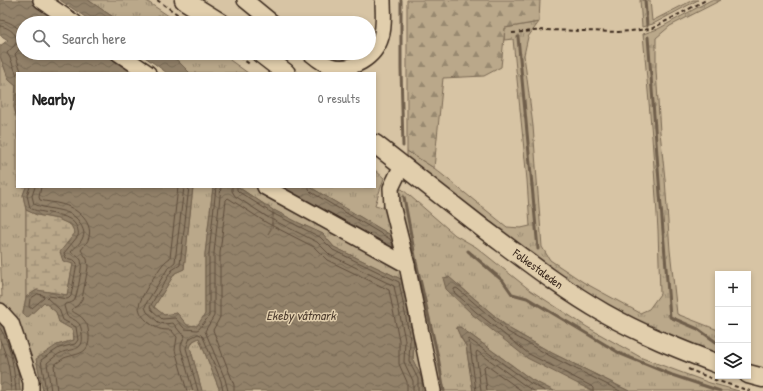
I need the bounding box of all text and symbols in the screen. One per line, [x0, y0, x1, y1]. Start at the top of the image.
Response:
search box [16, 16, 376, 60]
icon: search [30, 27, 52, 49]
text: Search here [62, 28, 126, 49]
text: Nearby [32, 87, 75, 110]
text: 0 results [318, 89, 360, 107]
street label: Folkestaleden [509, 244, 567, 293]
map controls [715, 271, 751, 379]
button: + [715, 271, 751, 307]
water label: Ekeby våtmark [266, 306, 337, 324]
button: − [715, 307, 751, 343]
button: layers [715, 343, 751, 379]

